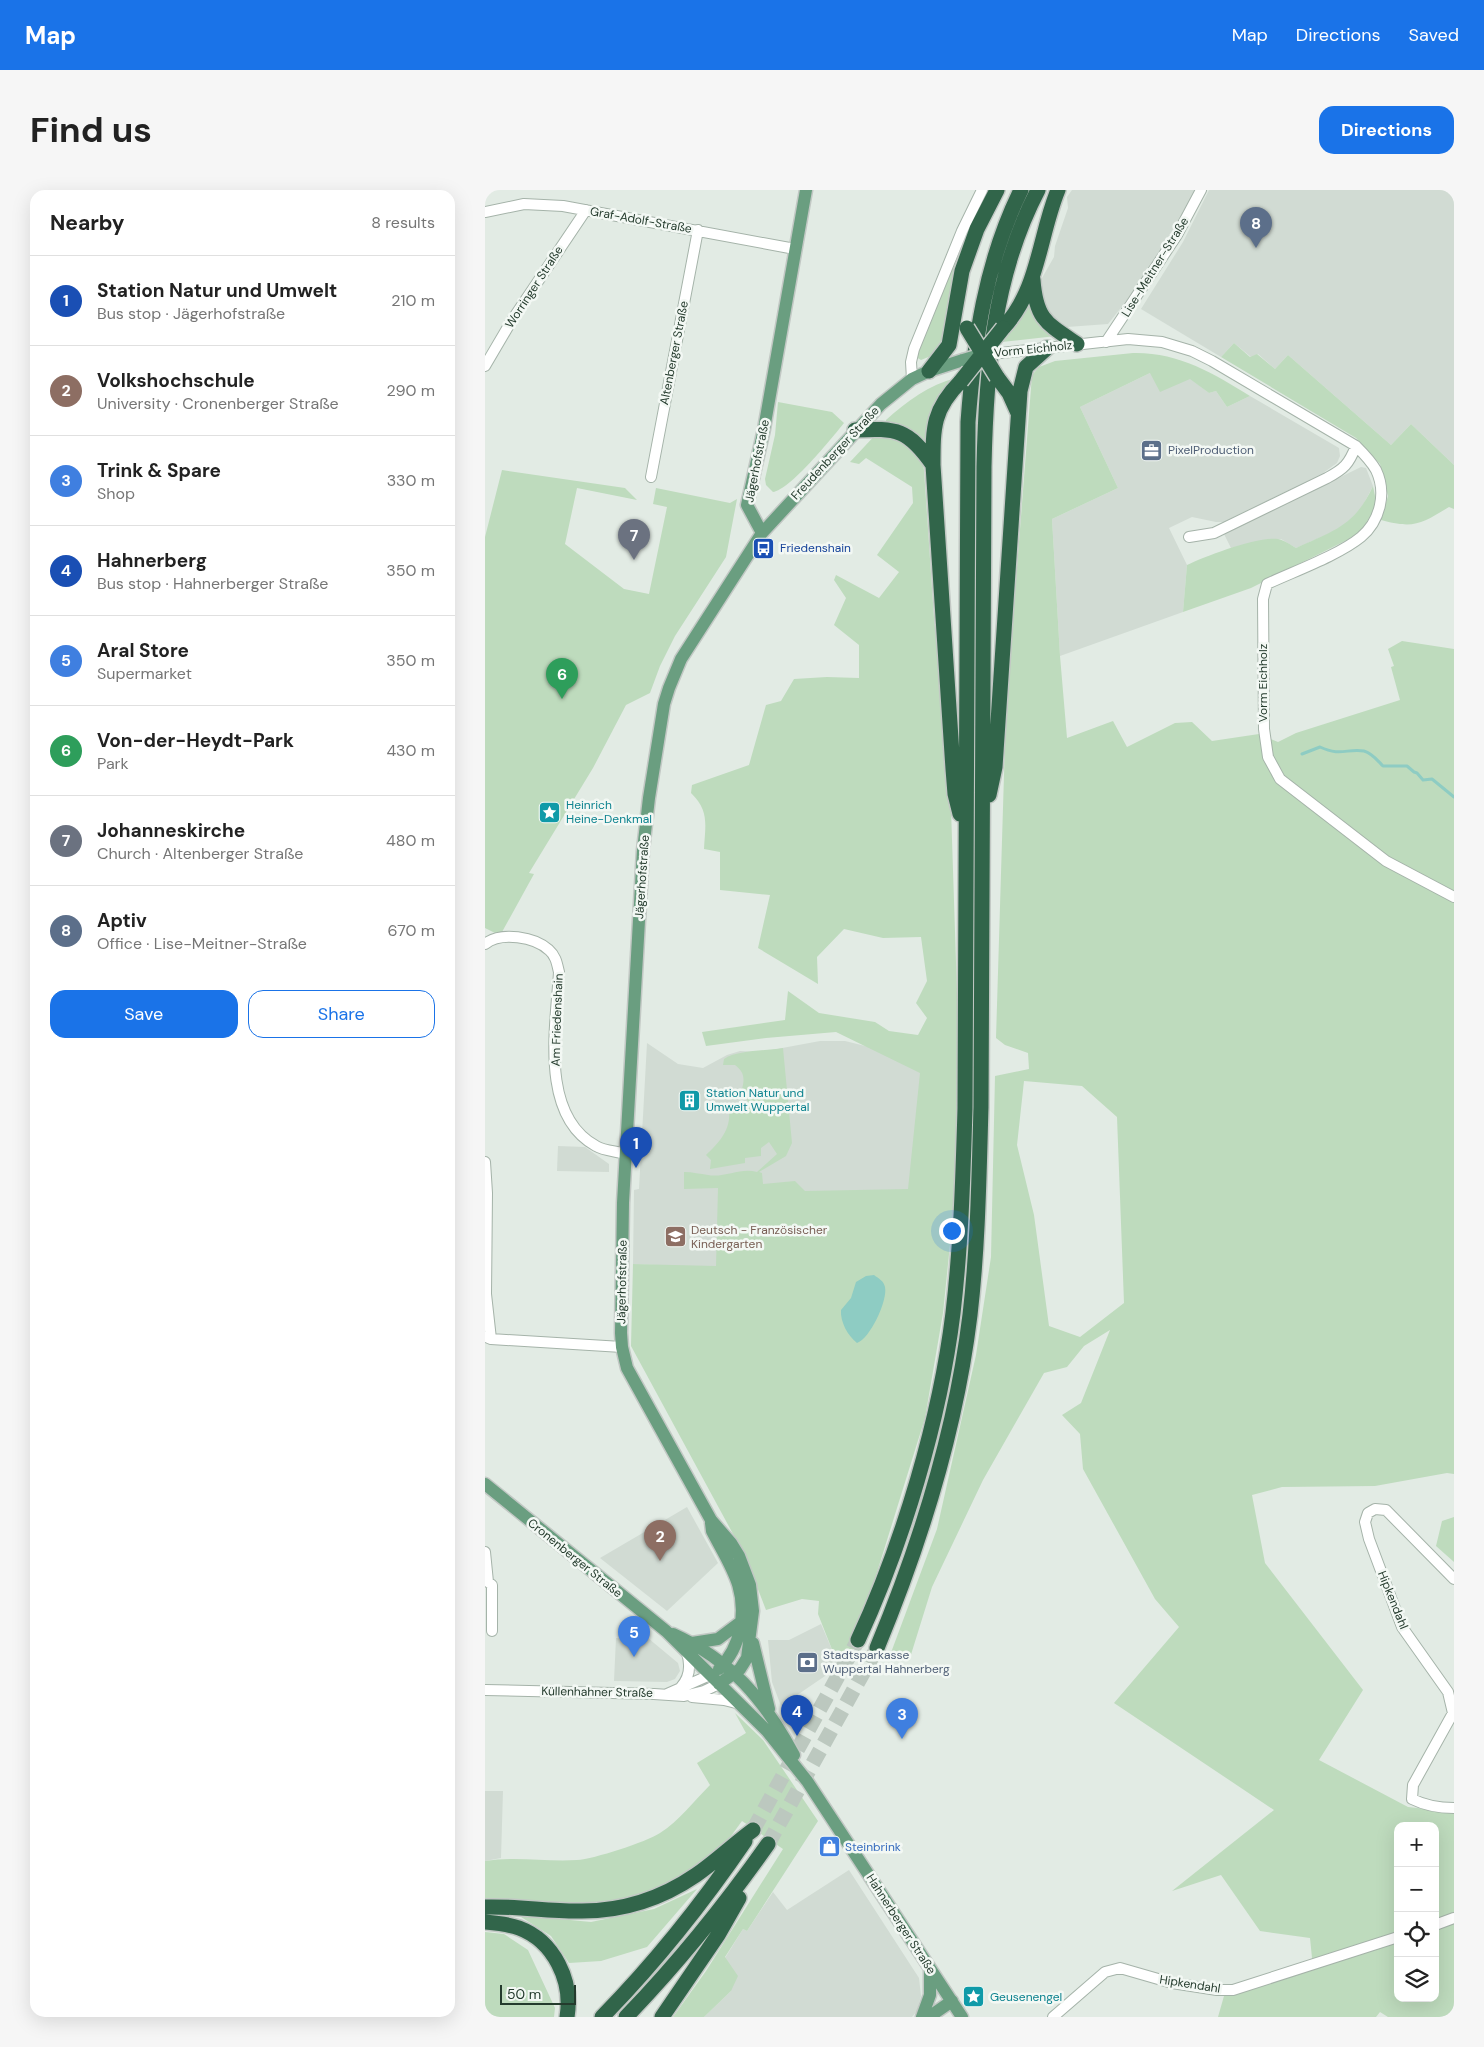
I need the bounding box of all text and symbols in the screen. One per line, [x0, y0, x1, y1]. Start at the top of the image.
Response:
text: Map [25, 20, 76, 51]
text: Map [1232, 23, 1268, 47]
text: Directions [1296, 23, 1381, 47]
text: Saved [1409, 23, 1459, 47]
button: Directions [1319, 106, 1454, 154]
text: Find us [30, 107, 152, 153]
street label: Graf-Adolf-Straße [589, 203, 693, 237]
pin: 8 [1240, 207, 1272, 248]
text: Nearby [50, 209, 124, 237]
text: 8 results [371, 212, 435, 233]
street label: Lise-Meitner-Straße [1118, 214, 1192, 320]
street label: Worringer Straße [501, 243, 567, 331]
text: Station Natur und Umwelt [97, 278, 337, 303]
text: 1 [63, 290, 69, 311]
text: 210 m [391, 290, 435, 311]
street label: Altenberger Straße [656, 299, 692, 406]
text: Bus stop · Jägerhofstraße [97, 303, 285, 324]
street label: Vorm Eichholz [993, 337, 1073, 361]
text: Volkshochschule [97, 368, 255, 393]
text: 2 [61, 380, 71, 401]
text: 290 m [386, 380, 435, 401]
text: University · Cronenberger Straße [97, 393, 339, 414]
street label: Freudenberger Straße [787, 403, 883, 503]
street label: Jägerhofstraße [741, 418, 773, 504]
office icon: PixelProduction [1140, 438, 1164, 462]
place label: PixelProduction [1168, 442, 1254, 458]
text: Trink & Spare [97, 458, 221, 483]
text: 3 [61, 470, 71, 491]
text: 330 m [387, 470, 435, 491]
text: Shop [97, 483, 135, 504]
pin: 7 [618, 519, 650, 560]
bus stop icon: Friedenshain [752, 536, 776, 560]
place label: Friedenshain [780, 540, 851, 556]
text: Hahnerberg [97, 548, 207, 573]
text: 4 [61, 560, 71, 581]
text: 350 m [386, 560, 435, 581]
text: Bus stop · Hahnerberger Straße [97, 573, 328, 594]
text: Aral Store [97, 638, 189, 663]
street label: Vorm Eichholz [1255, 644, 1271, 722]
text: 5 [61, 650, 71, 671]
text: 350 m [386, 650, 435, 671]
pin: 6 [546, 658, 578, 699]
text: Supermarket [97, 663, 192, 684]
text: Von-der-Heydt-Park [97, 728, 294, 753]
text: 6 [61, 740, 71, 761]
text: 430 m [386, 740, 435, 761]
text: Park [97, 753, 129, 774]
place label: Heinrich Heine-Denkmal [566, 797, 652, 827]
place icon: Heinrich Heine-Denkmal [538, 800, 562, 824]
text: Johanneskirche [97, 818, 245, 843]
text: 7 [62, 830, 70, 851]
text: 480 m [386, 830, 435, 851]
street label: Jägerhofstraße [631, 834, 653, 920]
text: Church · Altenberger Straße [97, 843, 303, 864]
text: Aptiv [97, 908, 147, 933]
text: 8 [61, 920, 71, 941]
text: 670 m [388, 920, 435, 941]
text: Office · Lise-Meitner-Straße [97, 933, 307, 954]
street label: Am Friedenshain [547, 973, 567, 1067]
button: Save [50, 990, 238, 1038]
button: Share [248, 990, 435, 1038]
place label: Station Natur und Umwelt Wuppertal [706, 1085, 809, 1115]
building icon: Station Natur und Umwelt Wuppertal [678, 1088, 702, 1112]
pin: 1 [620, 1127, 652, 1168]
your location [939, 1218, 965, 1244]
place label: Deutsch - Französischer Kindergarten [691, 1222, 828, 1252]
school or university icon: Deutsch - Französischer Kindergarten [663, 1225, 687, 1249]
street label: Jägerhofstraße [613, 1240, 631, 1324]
street label: Cronenberger Straße [524, 1515, 626, 1601]
pin: 2 [644, 1520, 676, 1561]
street label: Hipkendahl [1374, 1568, 1412, 1632]
pin: 5 [618, 1616, 650, 1657]
place label: Stadtsparkasse Wuppertal Hahnerberg [823, 1647, 950, 1677]
bank icon: Stadtsparkasse Wuppertal Hahnerberg [795, 1650, 819, 1674]
street label: Küllenhahner Straße [541, 1683, 653, 1701]
pin: 4 [781, 1695, 813, 1736]
pin: 3 [886, 1698, 918, 1739]
map controls [1394, 1822, 1439, 2002]
button: + [1394, 1822, 1439, 1867]
shop icon: Steinbrink [817, 1835, 841, 1859]
place label: Steinbrink [845, 1839, 901, 1855]
button: − [1394, 1867, 1439, 1912]
street label: Hahnerberger Straße [863, 1871, 940, 1977]
button: locate [1394, 1912, 1439, 1957]
button: layers [1394, 1957, 1439, 2002]
street label: Hipkendahl [1158, 1971, 1222, 1997]
scale bar [500, 1982, 576, 2005]
text: 50 m [507, 1985, 541, 2003]
place icon: Geusenengel [962, 1985, 986, 2009]
place label: Geusenengel [990, 1989, 1062, 2005]

